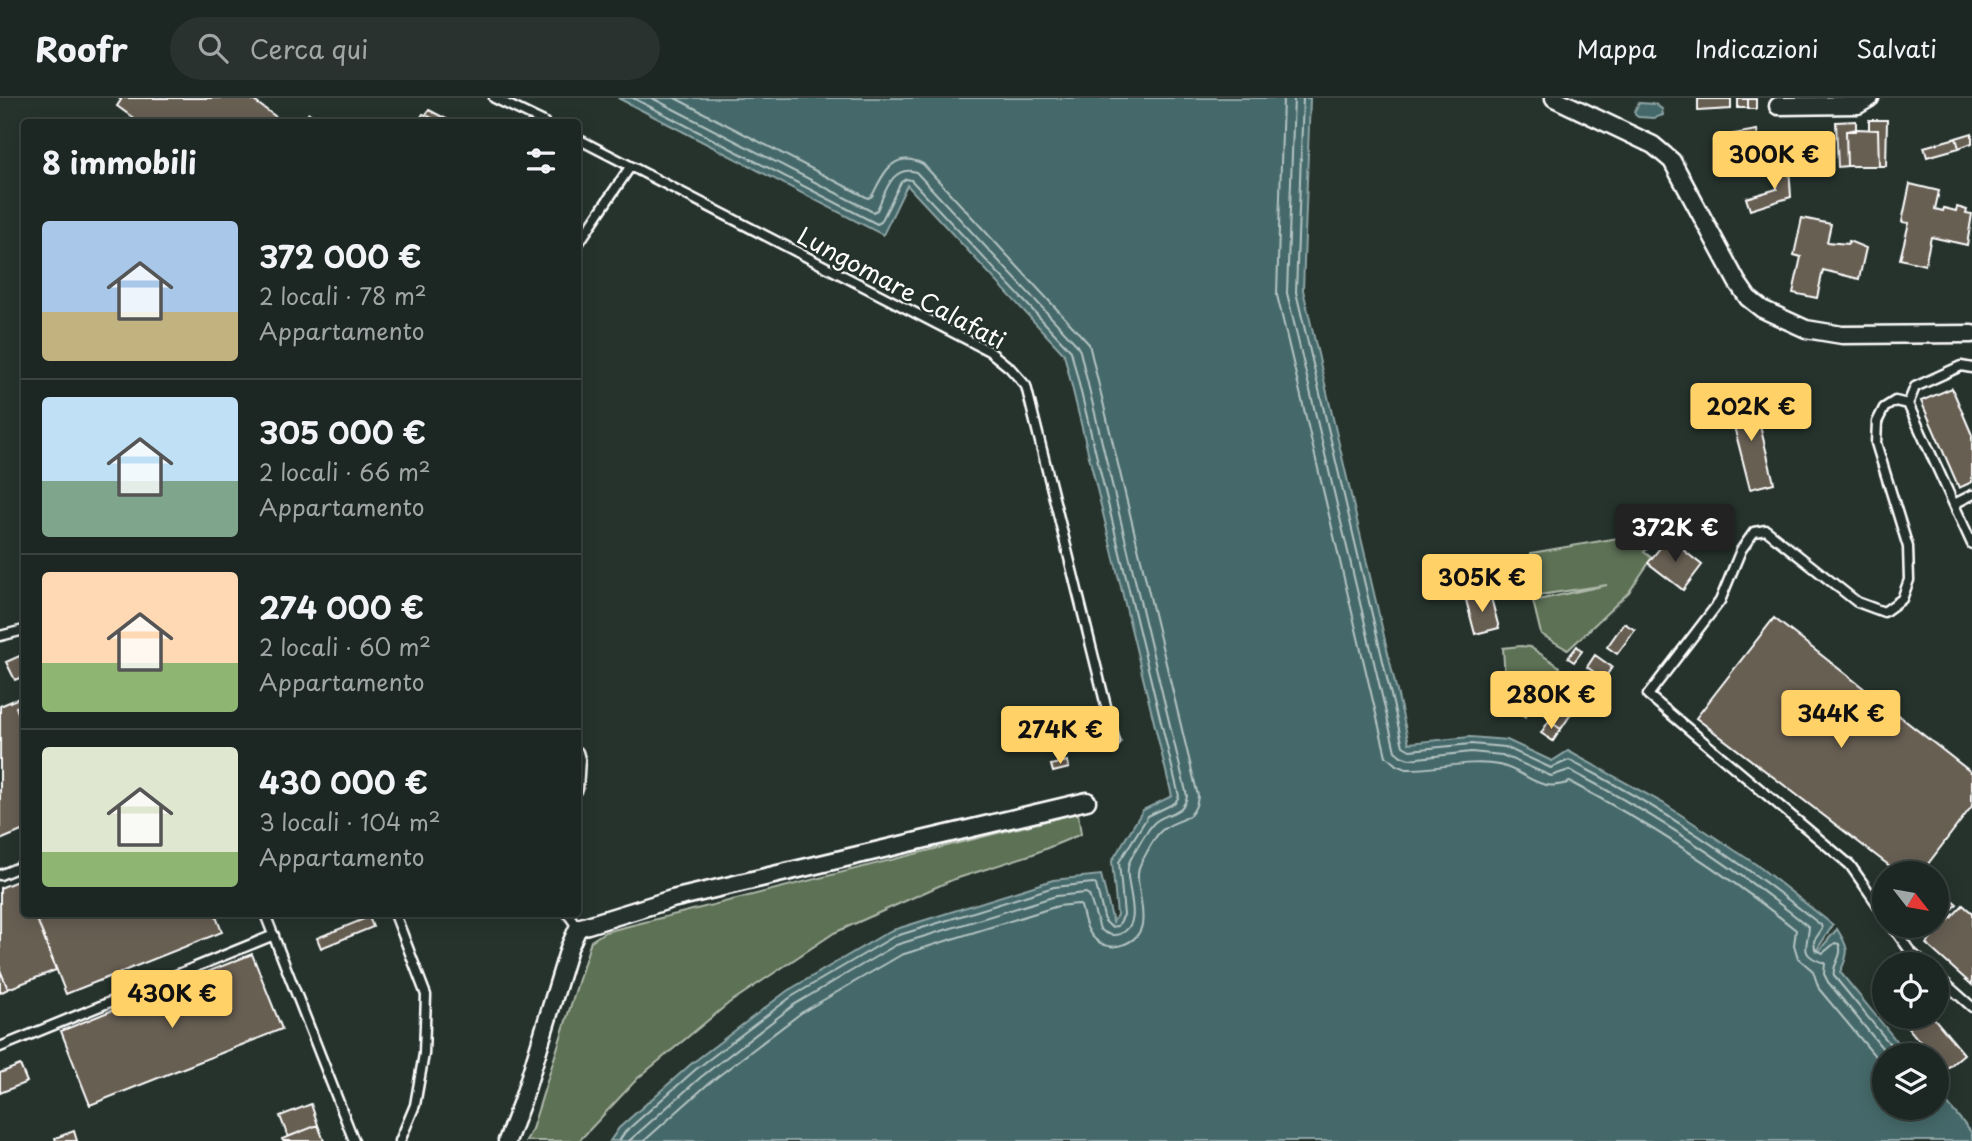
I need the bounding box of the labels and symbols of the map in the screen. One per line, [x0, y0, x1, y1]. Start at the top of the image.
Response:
pin: 300K € [1717, 132, 1831, 191]
street label: Lungomare Calafati [791, 217, 1013, 357]
pin: 202K € [1694, 384, 1808, 443]
pin: 372K € [1618, 504, 1732, 564]
pin: 305K € [1425, 554, 1539, 614]
pin: 280K € [1494, 672, 1608, 731]
pin: 344K € [1784, 690, 1898, 750]
pin: 274K € [1003, 706, 1117, 766]
north arrow [1872, 861, 1950, 938]
pin: 430K € [115, 970, 229, 1030]

